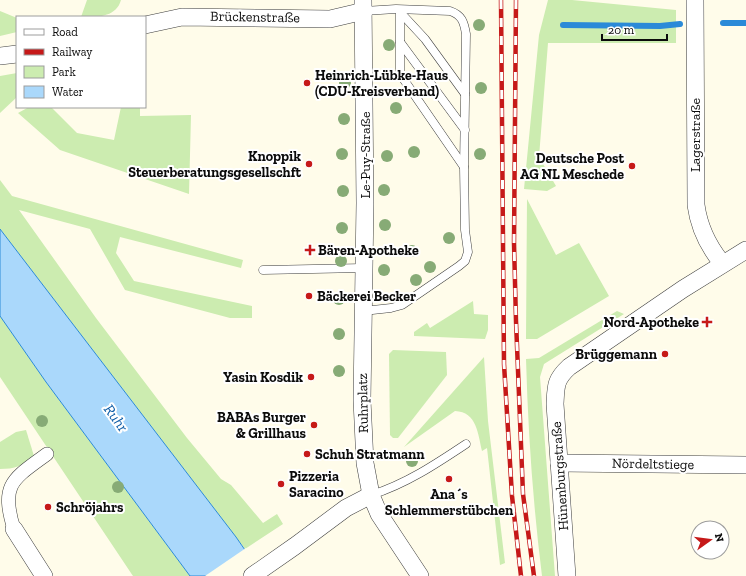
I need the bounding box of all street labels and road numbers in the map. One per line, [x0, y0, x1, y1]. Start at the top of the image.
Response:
street label: Brückenstraße [210, 8, 301, 26]
street label: Lagerstraße [687, 97, 704, 172]
street label: Le-Puy-Straße [357, 111, 374, 199]
street label: Ruhrplatz [354, 372, 372, 433]
street label: Hünenburgstraße [548, 420, 572, 531]
street label: Nördeltstiege [612, 455, 695, 473]

